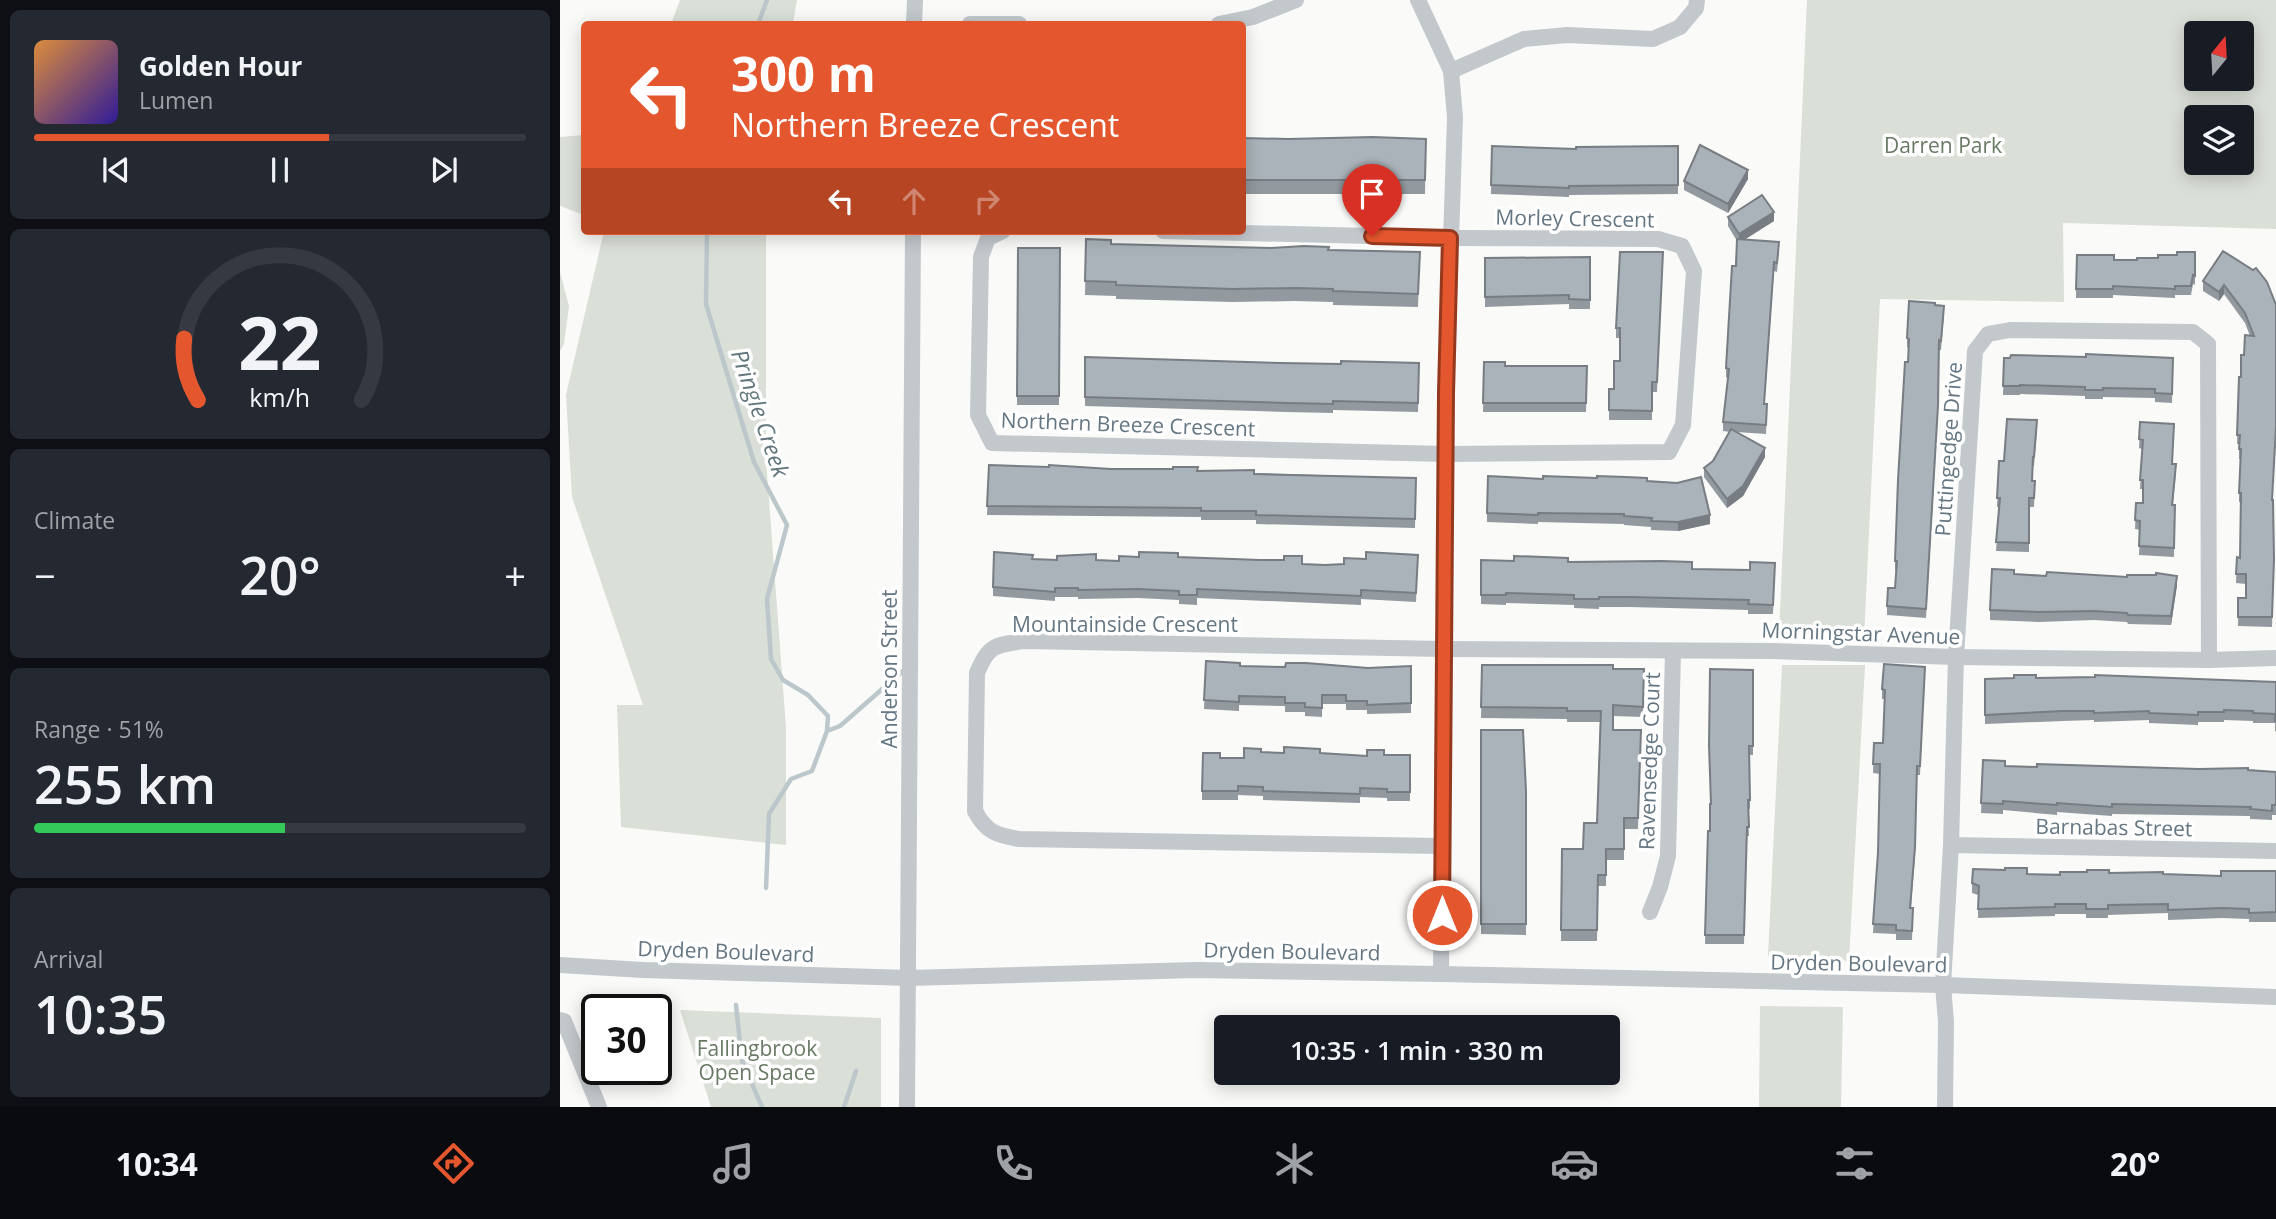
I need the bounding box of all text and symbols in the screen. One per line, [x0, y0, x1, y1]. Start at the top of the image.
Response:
north arrow [2184, 21, 2254, 91]
map controls [2184, 21, 2254, 175]
text: 300 m [731, 40, 876, 106]
text: Golden Hour [139, 48, 302, 84]
icon: left [616, 49, 707, 140]
text: Lumen [139, 84, 213, 116]
text: Northern Breeze Crescent [731, 103, 1119, 146]
button: layers [2184, 105, 2254, 175]
park label: Darren Park [1884, 131, 2002, 159]
icon: previous [97, 151, 135, 189]
icon: pause [261, 151, 299, 189]
icon: next [425, 151, 463, 189]
pin [1342, 164, 1402, 236]
icon: arrive [1353, 175, 1391, 213]
icon: left [822, 182, 860, 220]
icon: ahead [895, 182, 933, 220]
icon: right [968, 182, 1006, 220]
street label: Morley Crescent [1495, 203, 1655, 233]
text: 22 [238, 293, 322, 392]
water label: Pringle Creek [724, 345, 798, 482]
street label: Puttingedge Drive [1928, 361, 1968, 537]
text: km/h [250, 380, 310, 414]
street label: Northern Breeze Crescent [1000, 406, 1256, 442]
text: Climate [34, 504, 115, 536]
text: 20° [239, 539, 321, 610]
text: − [34, 549, 56, 601]
text: + [504, 549, 526, 601]
street label: Anderson Street [875, 589, 903, 749]
street label: Mountainside Crescent [1012, 610, 1238, 638]
street label: Morningstar Avenue [1761, 616, 1961, 650]
street label: Ravensedge Court [1632, 672, 1666, 850]
text: Range · 51% [34, 713, 164, 745]
text: 255 km [34, 748, 216, 819]
street label: Barnabas Street [2035, 812, 2193, 842]
position arrow [1405, 878, 1479, 952]
street label: Dryden Boulevard [637, 934, 815, 968]
street label: Dryden Boulevard [1203, 935, 1381, 967]
text: Arrival [34, 943, 103, 975]
street label: Dryden Boulevard [1770, 947, 1948, 979]
text: 10:35 [34, 978, 167, 1049]
speed limit sign: 30 [581, 994, 672, 1085]
text: 10:35 · 1 min · 330 m [1290, 1032, 1544, 1068]
park label: Fallingbrook Open Space [697, 1034, 817, 1086]
icon: directions [429, 1139, 478, 1188]
icon: music [709, 1139, 758, 1188]
icon: phone [989, 1139, 1038, 1188]
icon: climate [1270, 1139, 1319, 1188]
icon: car [1550, 1139, 1599, 1188]
icon: filters [1830, 1139, 1879, 1188]
text: 10:34 [116, 1142, 198, 1185]
text: 20° [2110, 1142, 2160, 1185]

